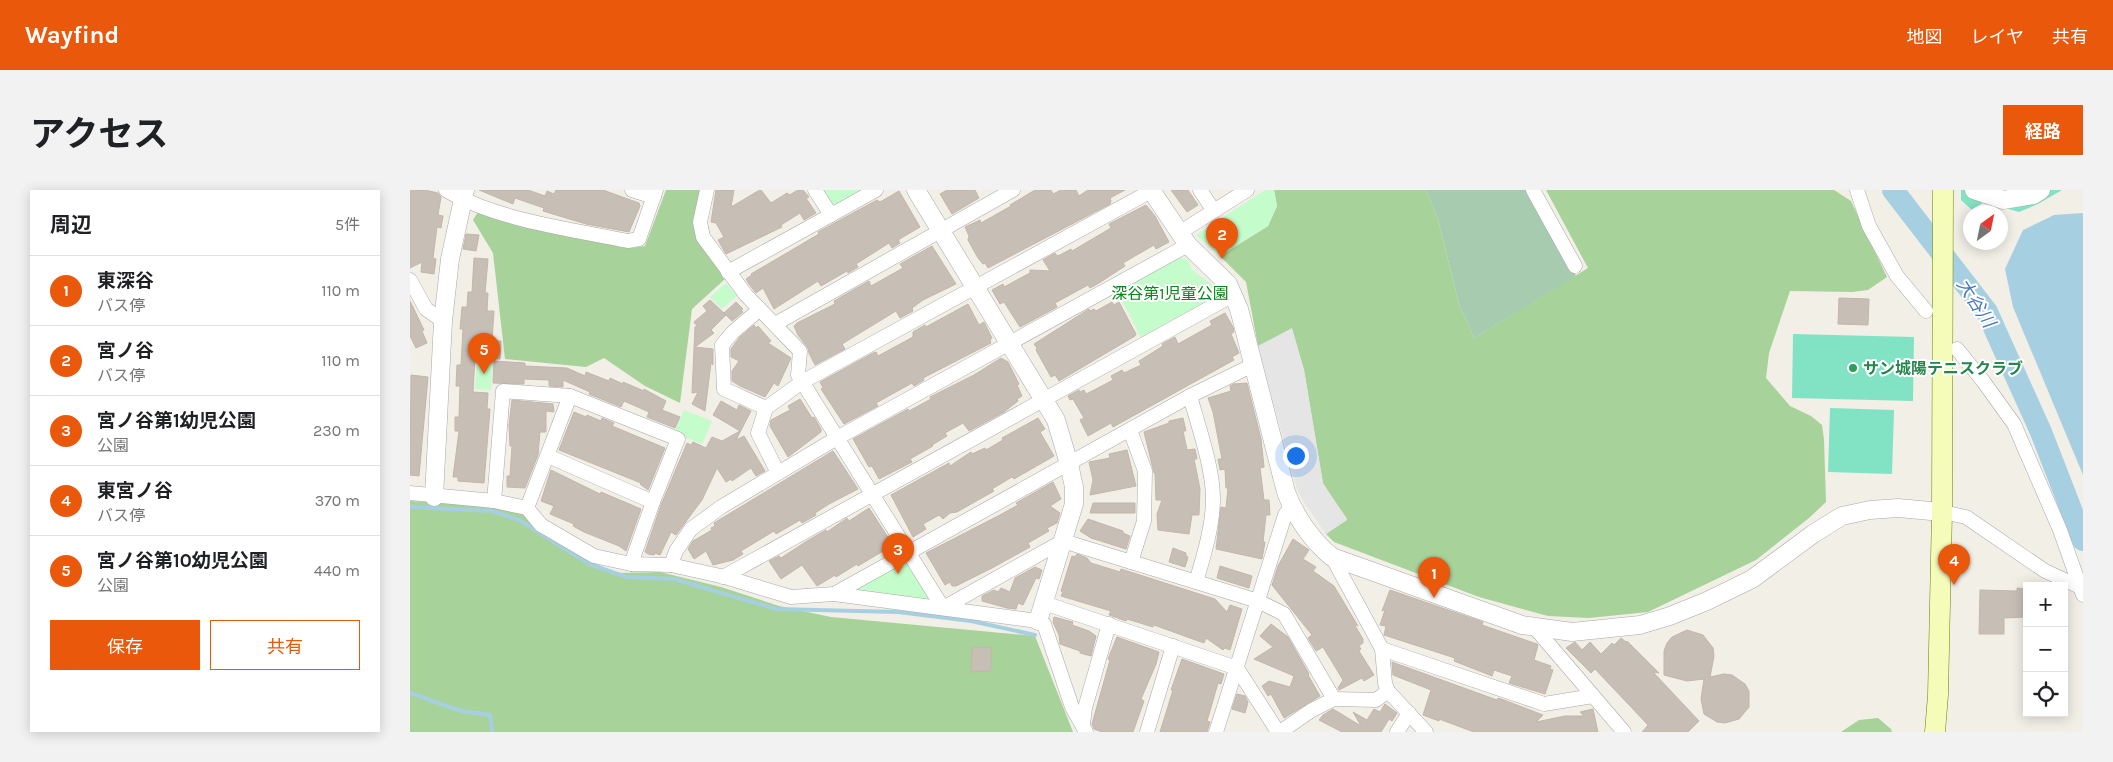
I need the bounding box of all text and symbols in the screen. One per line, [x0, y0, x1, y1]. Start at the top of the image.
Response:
text: Wayfind [25, 21, 119, 49]
text: 地図 [1907, 26, 1943, 48]
text: レイヤ [1971, 26, 2024, 48]
text: 共有 [2052, 26, 2088, 48]
button: 経路 [2003, 105, 2083, 155]
text: アクセス [30, 114, 168, 155]
north arrow [1963, 205, 2008, 250]
text: 周辺 [50, 213, 92, 237]
text: 5件 [335, 215, 360, 234]
pin: 2 [1206, 218, 1238, 259]
text: 東深谷 [97, 270, 154, 292]
water label: 大谷川 [1952, 274, 2001, 333]
text: 1 [63, 281, 69, 300]
text: 110 m [321, 281, 360, 300]
park label: 深谷第1児童公園 [1111, 284, 1229, 303]
text: バス停 [97, 296, 145, 315]
pin: 5 [468, 333, 500, 374]
text: 宮ノ谷 [97, 340, 154, 362]
text: 2 [61, 351, 71, 370]
text: 110 m [321, 351, 360, 370]
place label: サン城陽テニスクラブ [1863, 359, 2023, 378]
marker: サン城陽テニスクラブ [1847, 362, 1859, 374]
text: バス停 [97, 366, 145, 385]
text: 宮ノ谷第1幼児公園 [97, 410, 256, 432]
text: 3 [61, 421, 71, 440]
text: 230 m [313, 421, 360, 440]
text: 公園 [97, 436, 129, 455]
your location [1283, 443, 1309, 469]
text: 東宮ノ谷 [97, 480, 173, 502]
text: 4 [61, 491, 71, 510]
text: 370 m [315, 491, 360, 510]
text: バス停 [97, 506, 145, 525]
pin: 3 [882, 533, 914, 574]
pin: 4 [1938, 544, 1970, 585]
text: 宮ノ谷第10幼児公園 [97, 550, 268, 572]
pin: 1 [1418, 557, 1450, 598]
text: 5 [61, 561, 71, 580]
text: 440 m [314, 561, 360, 580]
text: 公園 [97, 576, 129, 595]
map controls [2023, 582, 2068, 717]
button: + [2023, 582, 2068, 627]
button: 保存 [50, 620, 200, 670]
button: 共有 [210, 620, 360, 670]
button: − [2023, 627, 2068, 672]
button: locate [2023, 672, 2068, 717]

